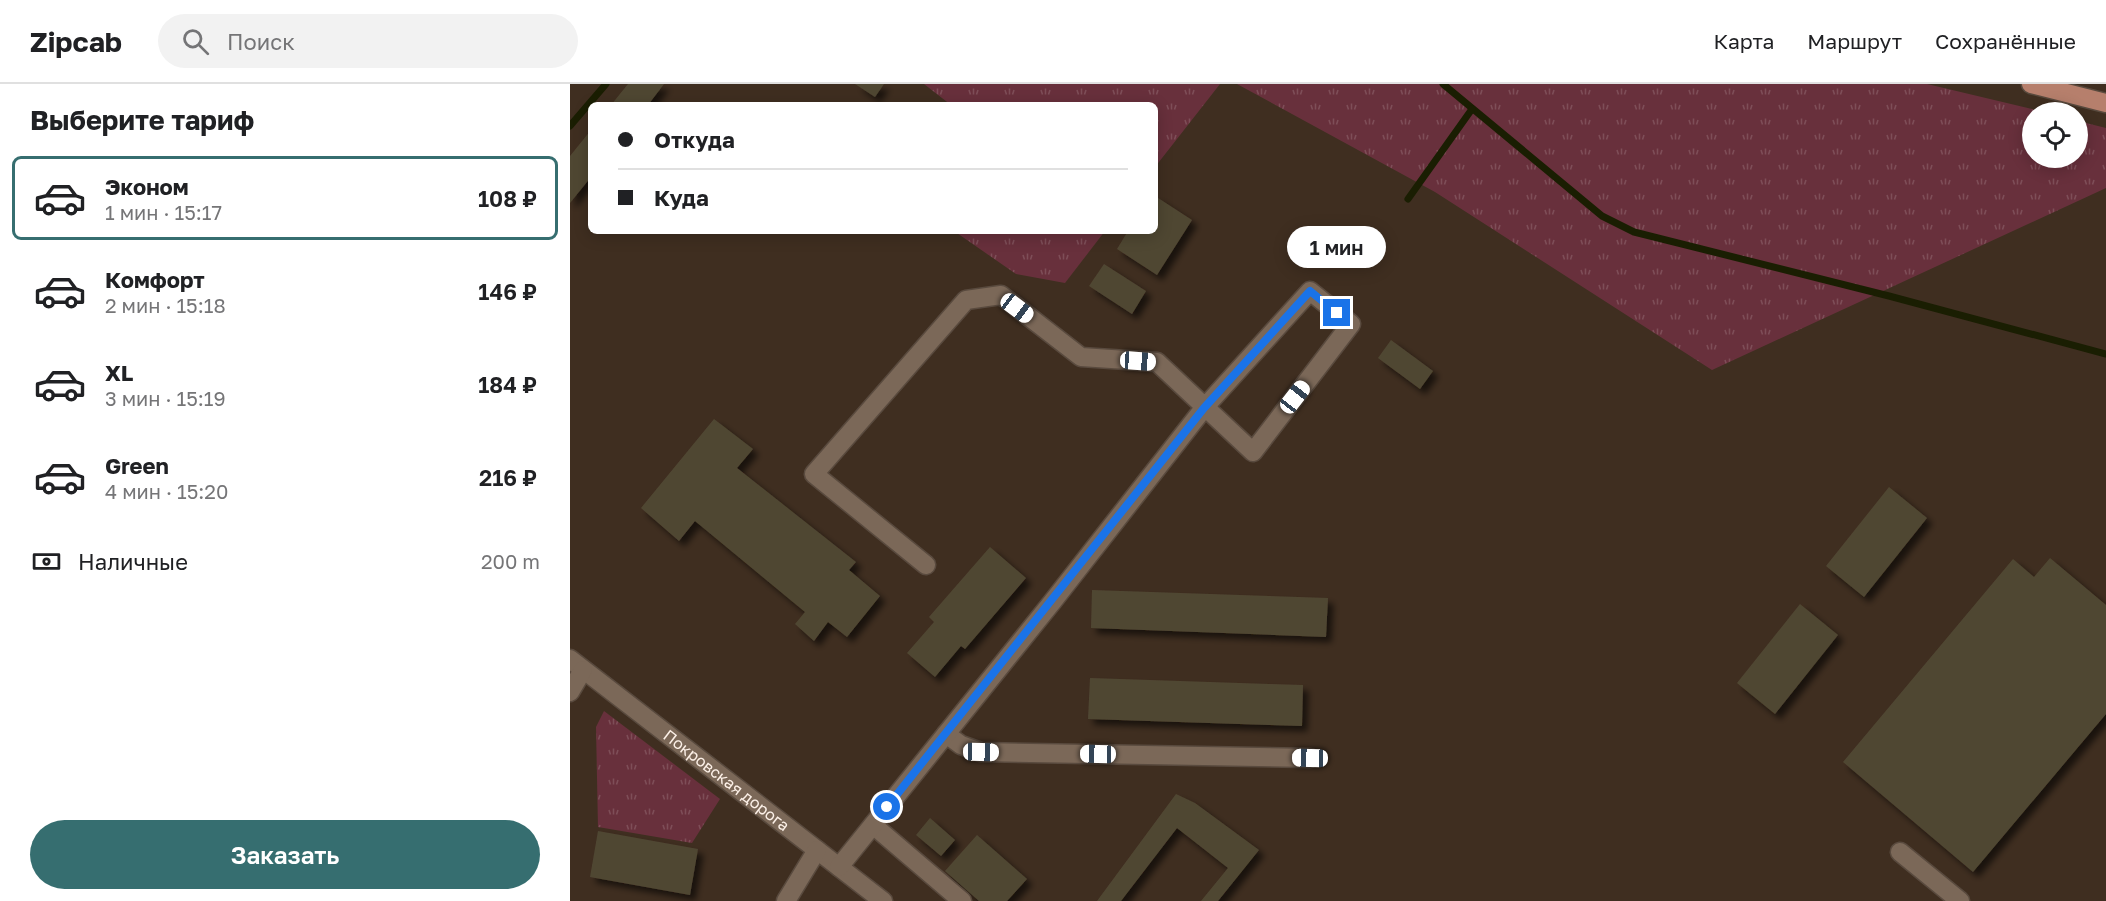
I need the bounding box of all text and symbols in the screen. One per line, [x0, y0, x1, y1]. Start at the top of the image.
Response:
search box [158, 14, 578, 68]
text: Zipcab [30, 25, 122, 58]
icon: search [179, 25, 212, 58]
text: Поиск [227, 28, 295, 55]
text: Карта [1713, 28, 1774, 54]
text: Маршрут [1807, 28, 1902, 54]
text: Сохранённые [1935, 28, 2076, 54]
map controls [2022, 102, 2088, 168]
button: locate [2022, 102, 2088, 168]
text: Выберите тариф [30, 104, 254, 136]
text: Откуда [654, 126, 735, 153]
icon: car [33, 171, 87, 225]
text: Эконом [105, 173, 189, 200]
text: Куда [654, 184, 709, 211]
text: 108 ₽ [478, 185, 537, 212]
text: 1 мин · 15:17 [105, 200, 222, 224]
callout: 1 мин [1288, 226, 1386, 268]
text: 1 мин [1310, 235, 1363, 259]
icon: car [33, 264, 87, 318]
text: Комфорт [105, 266, 205, 293]
text: 146 ₽ [478, 278, 537, 305]
car [997, 290, 1037, 326]
text: 2 мин · 15:18 [105, 293, 226, 317]
route end [1323, 299, 1350, 326]
car [1119, 351, 1157, 371]
icon: car [33, 357, 87, 411]
text: XL [105, 359, 133, 386]
text: 184 ₽ [478, 371, 537, 398]
car [1277, 377, 1313, 417]
text: 3 мин · 15:19 [105, 386, 226, 410]
icon: car [33, 450, 87, 504]
text: Green [105, 452, 169, 479]
text: 216 ₽ [479, 464, 537, 491]
text: 4 мин · 15:20 [105, 479, 228, 503]
icon: cash [30, 545, 63, 578]
text: Наличные [78, 548, 188, 575]
text: 200 m [481, 549, 540, 573]
street label: Покровская дорога [660, 725, 794, 835]
car [963, 743, 999, 761]
car [1080, 745, 1116, 763]
car [1292, 749, 1328, 767]
route start [873, 793, 900, 820]
button: Заказать [30, 820, 540, 889]

